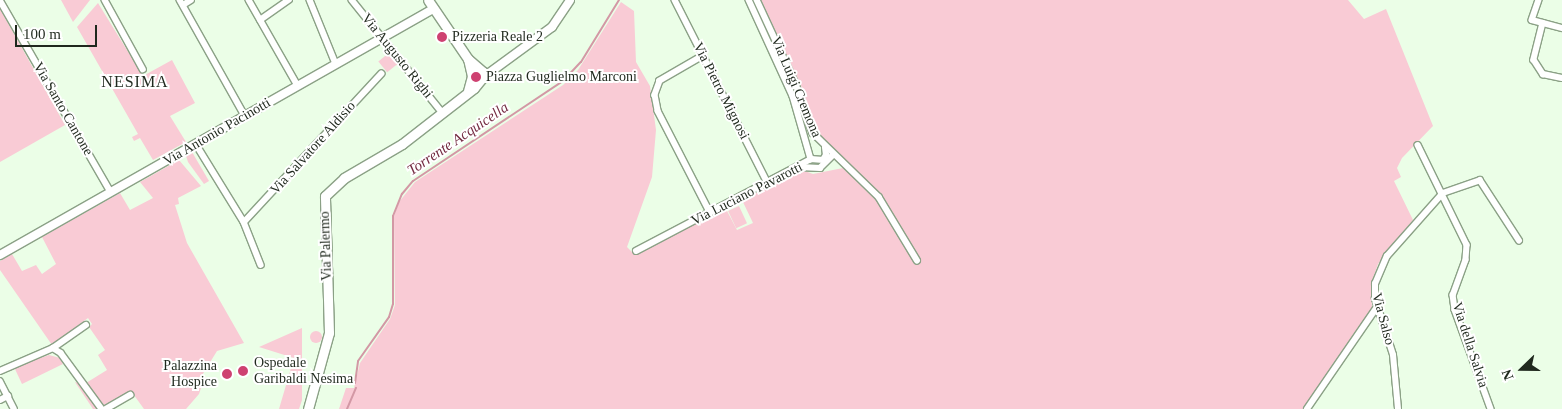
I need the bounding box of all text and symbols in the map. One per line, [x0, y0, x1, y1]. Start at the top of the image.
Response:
street label: Via Augusto Righi [357, 10, 437, 102]
scale bar [18, 15, 100, 47]
text: 100 m [23, 26, 61, 42]
place label: Pizzeria Reale 2 [452, 29, 543, 45]
marker: Pizzeria Reale 2 [436, 31, 448, 43]
street label: Via Luigi Cremona [767, 34, 825, 140]
street label: Via Pietro Mignosi [689, 40, 753, 142]
street label: Via Santo Cantone [29, 59, 97, 159]
place label: Piazza Guglielmo Marconi [486, 69, 637, 85]
marker: Piazza Guglielmo Marconi [470, 71, 482, 83]
district label: NESIMA [101, 72, 169, 92]
street label: Via Antonio Pacinotti [160, 94, 274, 170]
street label: Via Salvatore Aldisio [266, 98, 360, 198]
water label: Torrente Acquicella [404, 98, 512, 180]
street label: Via Luciano Pavarotti [688, 159, 806, 229]
street label: Via Palermo [316, 211, 336, 281]
street label: Via Salso [1368, 291, 1398, 347]
street label: Via della Salvia [1448, 300, 1492, 390]
north arrow [1497, 344, 1547, 394]
place label: Ospedale Garibaldi Nesima [254, 355, 353, 388]
place label: Palazzina Hospice [163, 358, 217, 391]
marker: Ospedale Garibaldi Nesima [236, 364, 250, 378]
text: N [1499, 367, 1516, 382]
marker: Palazzina Hospice [221, 368, 233, 380]

